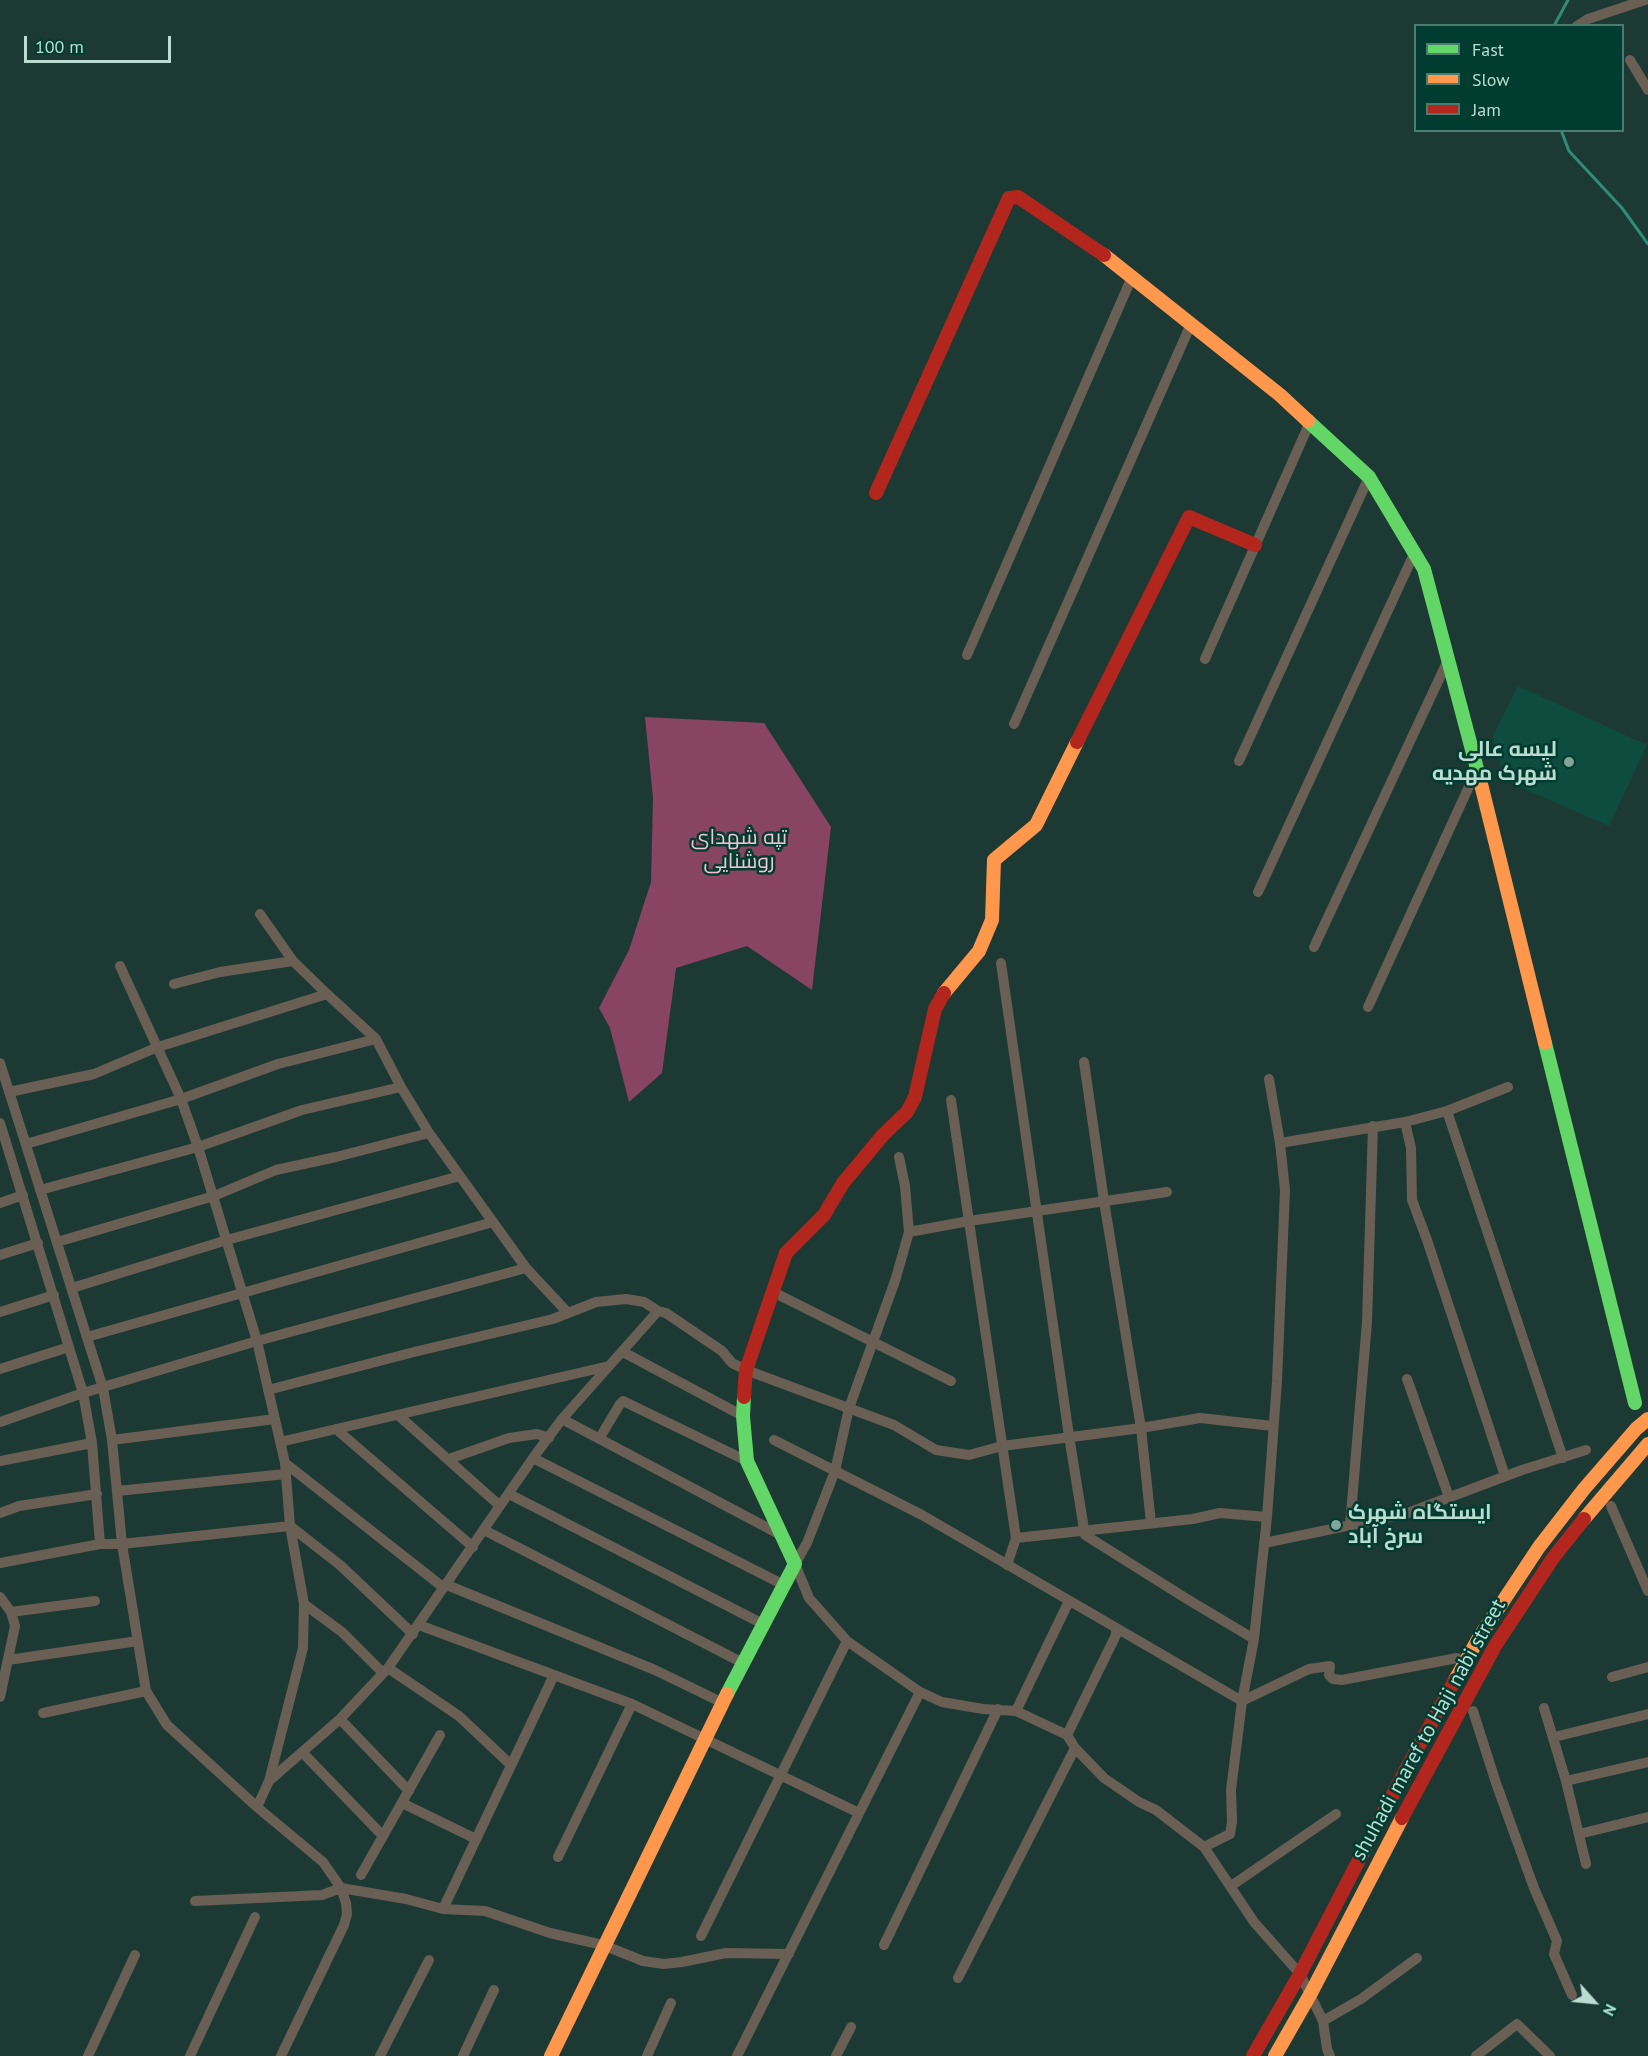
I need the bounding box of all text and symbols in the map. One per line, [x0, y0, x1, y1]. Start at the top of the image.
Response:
scale bar [27, 24, 174, 62]
legend [1414, 24, 1624, 132]
text: 100 m [35, 35, 84, 58]
text: Fast [1472, 38, 1504, 61]
text: Slow [1472, 68, 1510, 91]
text: Jam [1472, 98, 1501, 121]
place label: لیسه عالی شهرک مهدیه [1432, 737, 1557, 787]
marker: لیسه عالی شهرک مهدیه [1562, 755, 1576, 769]
park label: تپه شهدای روشنایی [691, 825, 787, 875]
place label: ایستگاه شهرک سرخ آباد [1348, 1500, 1492, 1550]
marker: ایستگاه شهرک سرخ آباد [1329, 1518, 1343, 1532]
street label: shuhadi maref to Haji nabi street [1347, 1595, 1511, 1865]
north arrow [1564, 1972, 1624, 2032]
text: N [1599, 2001, 1621, 2019]

